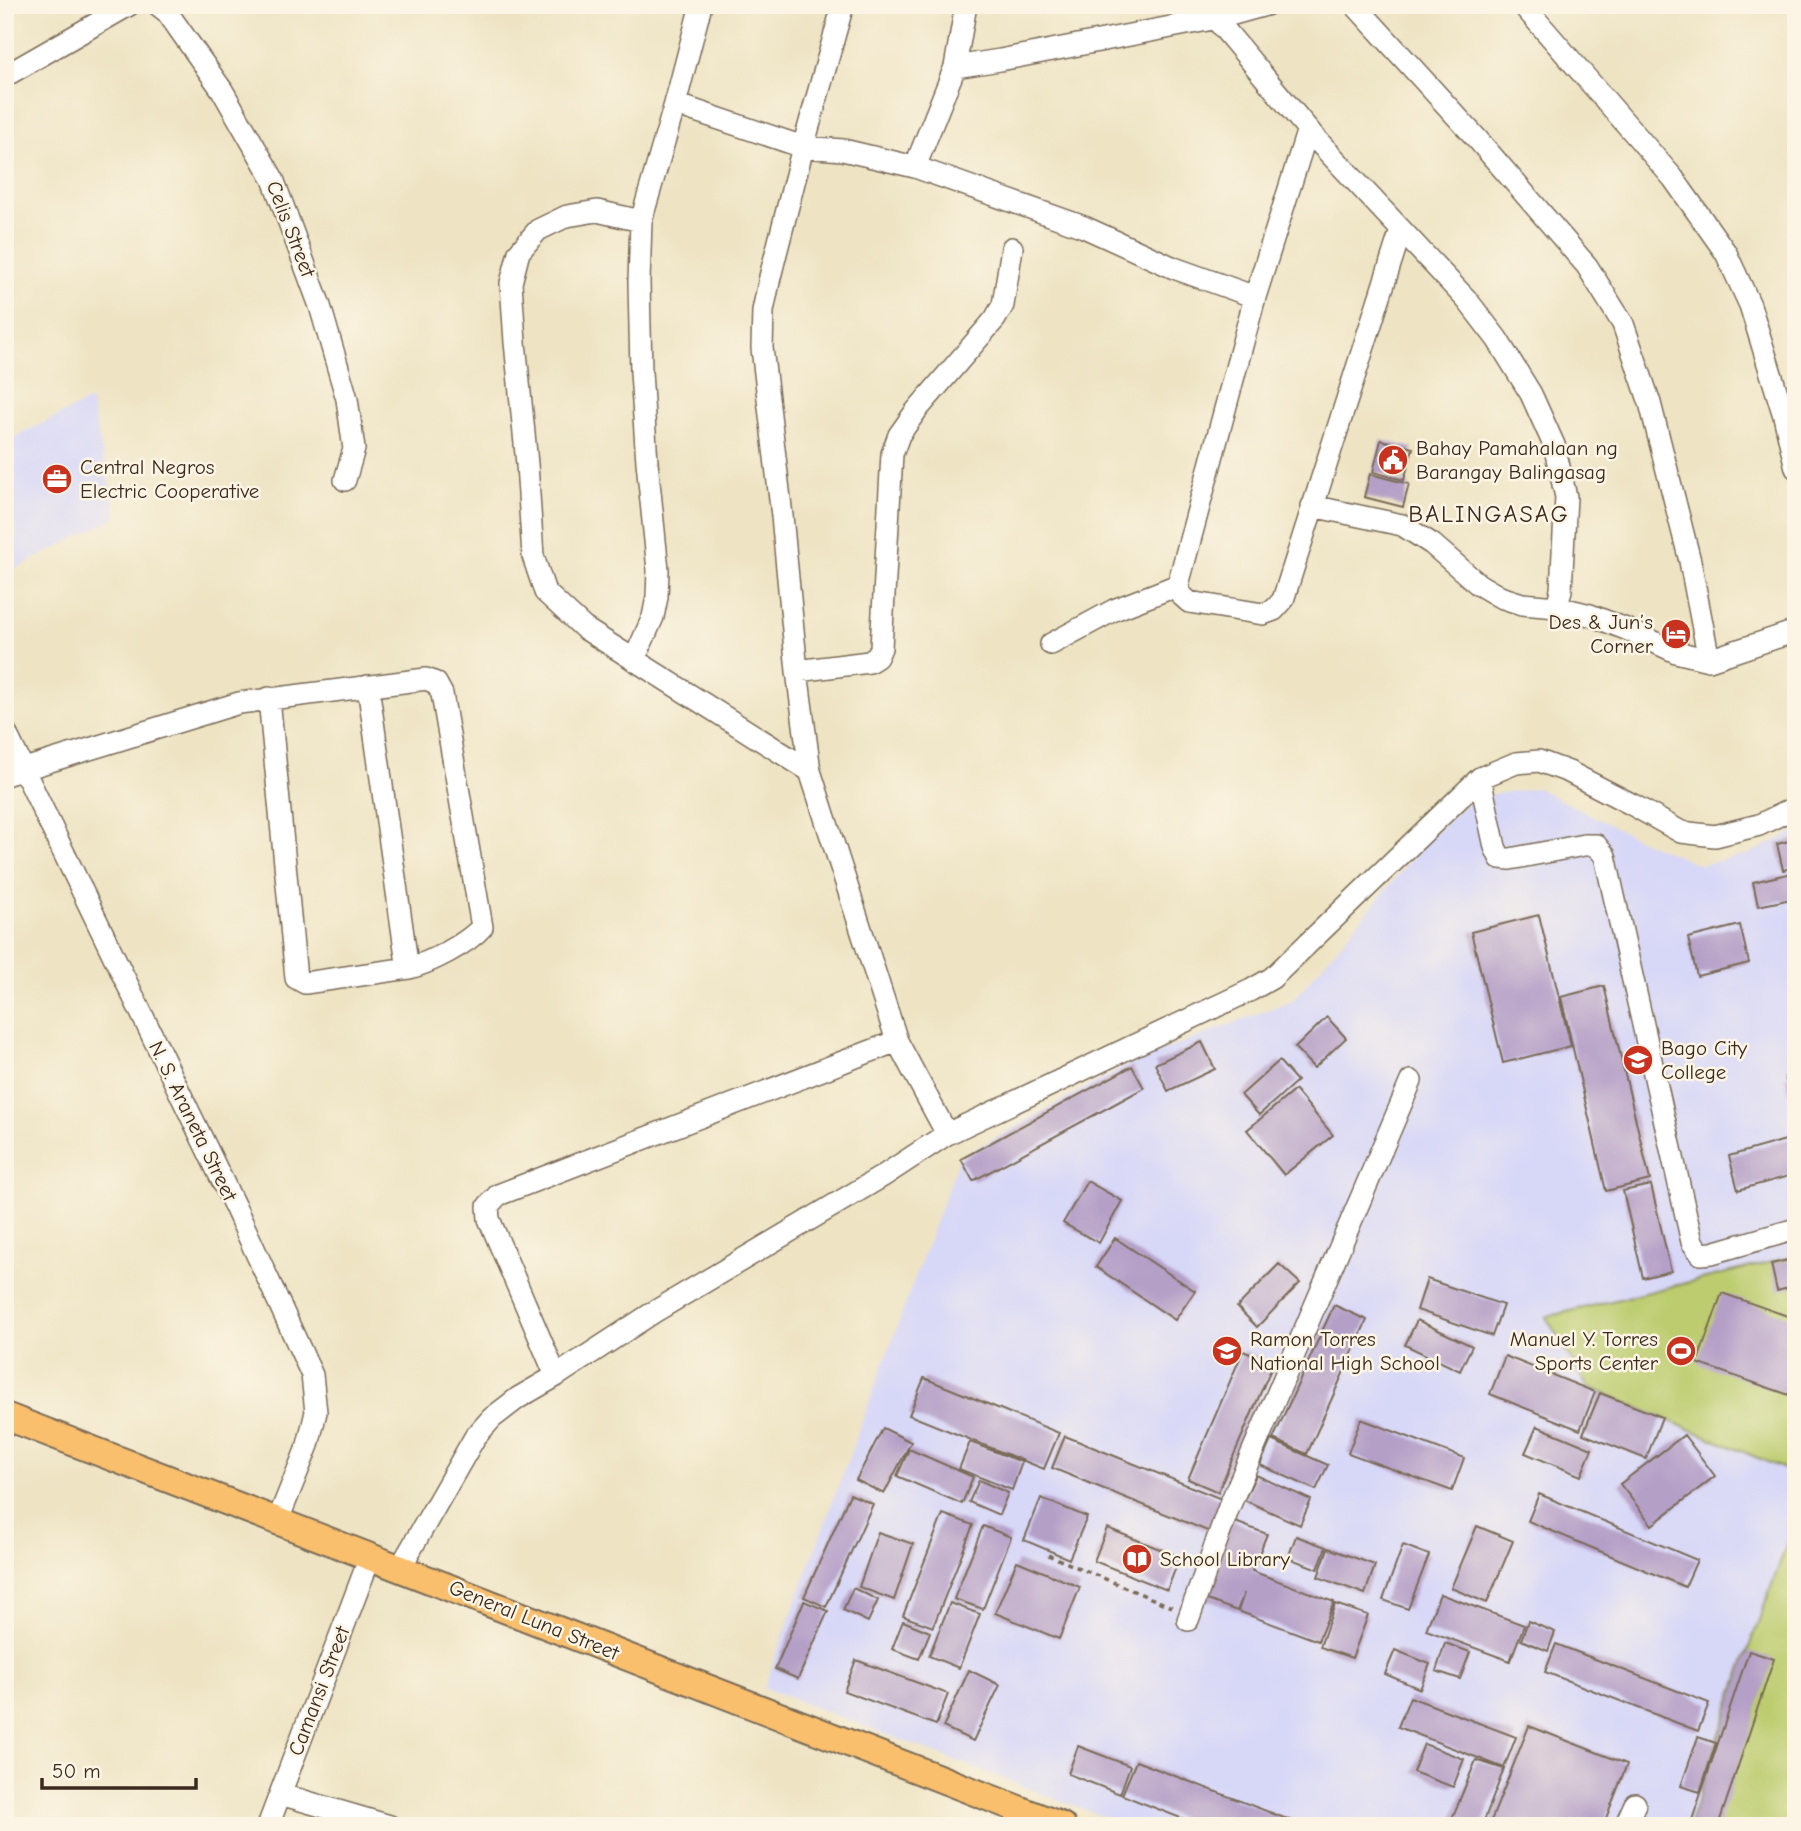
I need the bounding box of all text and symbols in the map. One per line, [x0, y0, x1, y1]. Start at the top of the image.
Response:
street label: Celis Street [262, 177, 321, 281]
place label: Bahay Pamahalaan ng Barangay Balingasag [1416, 436, 1618, 484]
public building icon: Bahay Pamahalaan ng Barangay Balingasag [1376, 443, 1410, 477]
place label: Central Negros Electric Cooperative [80, 455, 259, 503]
office icon: Central Negros Electric Cooperative [40, 462, 74, 496]
district label: BALINGASAG [1408, 500, 1570, 528]
place label: Des & Jun’s Corner [1548, 610, 1654, 658]
hotel icon: Des & Jun’s Corner [1659, 617, 1693, 651]
place label: Bago City College [1661, 1036, 1748, 1084]
street label: N. S. Araneta Street [144, 1037, 243, 1206]
school or university icon: Bago City College [1621, 1043, 1655, 1077]
place label: Ramon Torres National High School [1250, 1327, 1440, 1375]
place label: Manuel Y. Torres Sports Center [1510, 1327, 1659, 1375]
school or university icon: Ramon Torres National High School [1210, 1334, 1244, 1368]
sports icon: Manuel Y. Torres Sports Center [1664, 1334, 1698, 1368]
library icon: School Library [1120, 1542, 1154, 1576]
place label: School Library [1160, 1547, 1290, 1571]
street label: General Luna Street [446, 1575, 623, 1665]
street label: Camansi Street [283, 1622, 355, 1759]
scale bar [42, 1747, 196, 1791]
text: 50 m [52, 1759, 101, 1783]

